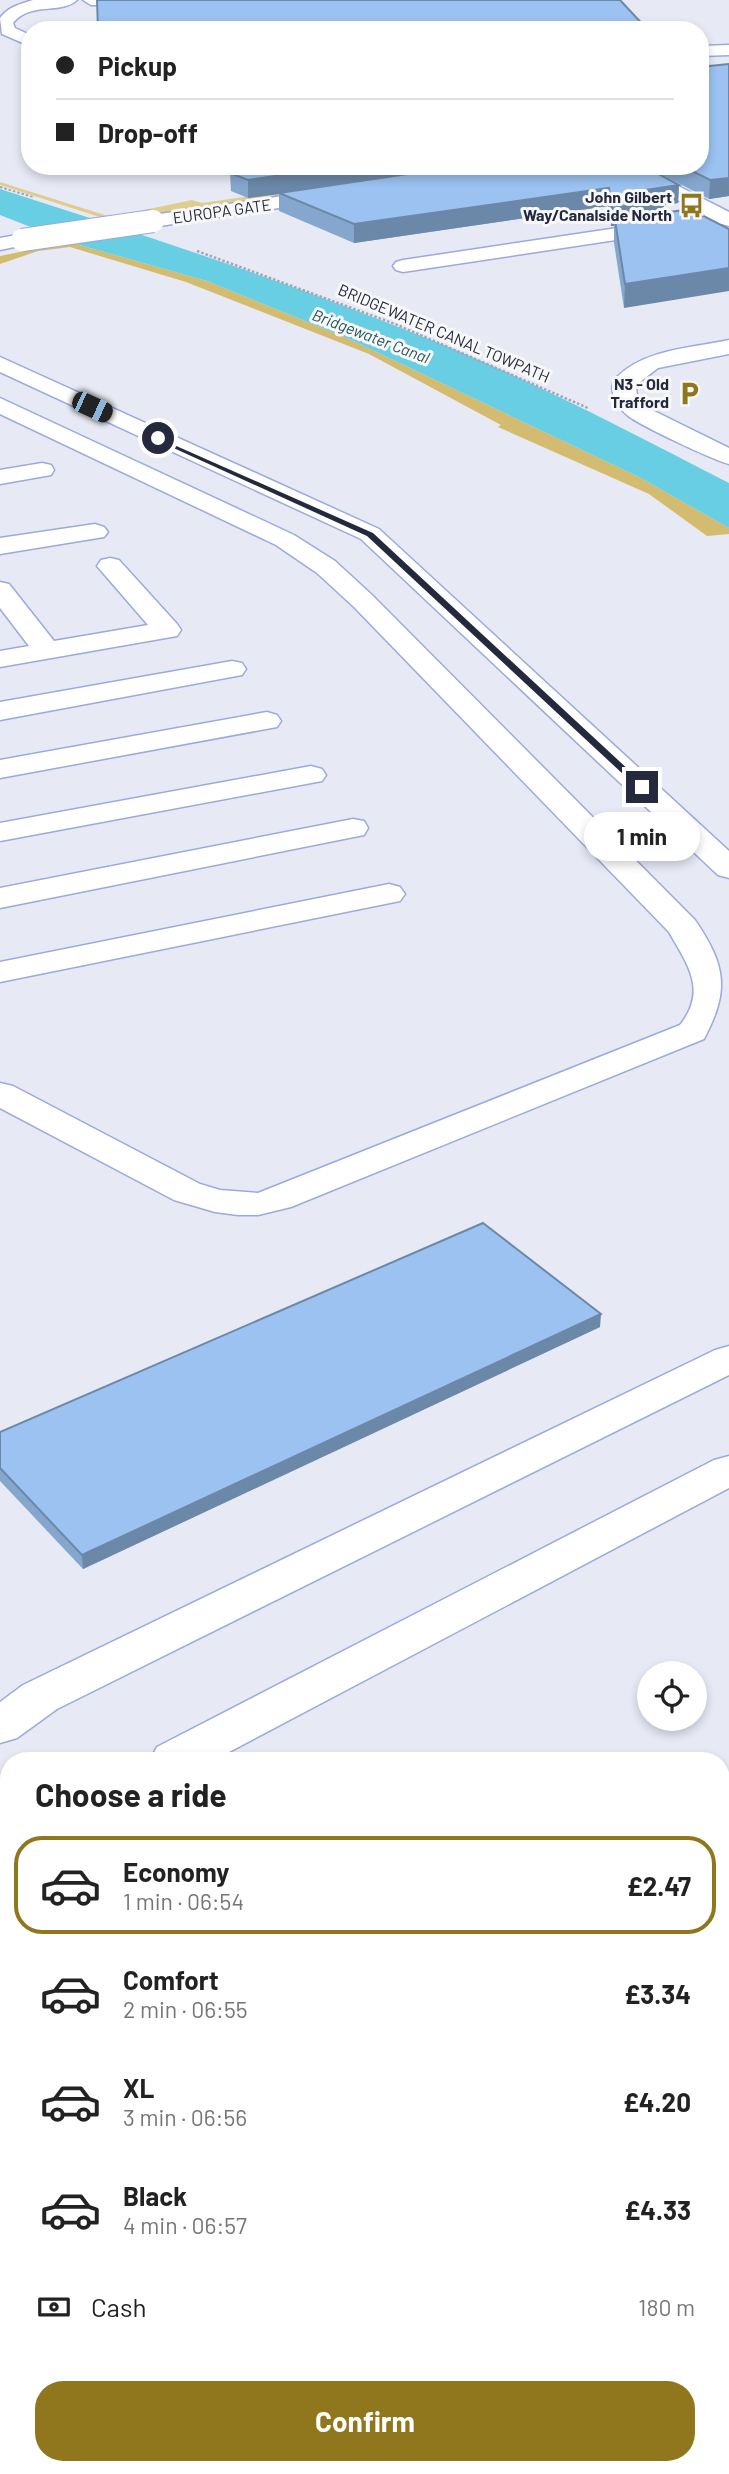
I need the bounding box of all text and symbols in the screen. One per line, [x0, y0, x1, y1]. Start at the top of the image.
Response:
text: Pickup [98, 50, 177, 81]
text: Drop-off [98, 117, 198, 148]
place label: John Gilbert Way/Canalside North [523, 187, 672, 224]
bus stop icon: John Gilbert Way/Canalside North [678, 192, 706, 220]
street label: EUROPA GATE [172, 194, 272, 227]
street label: BRIDGEWATER CANAL TOWPATH [335, 279, 553, 386]
water label: Bridgewater Canal [310, 304, 433, 367]
place label: N3 - Old Trafford [610, 374, 669, 411]
parking icon: N3 - Old Trafford [675, 379, 703, 407]
car [69, 389, 116, 425]
route start [142, 422, 174, 454]
route end [626, 771, 658, 803]
callout: 1 min [584, 812, 700, 860]
text: 1 min [617, 822, 667, 850]
map controls [637, 1661, 707, 1731]
button: locate [637, 1661, 707, 1731]
text: Choose a ride [35, 1775, 227, 1813]
icon: car [39, 1854, 102, 1917]
text: Economy [123, 1856, 229, 1887]
text: £2.47 [627, 1870, 691, 1901]
text: 1 min · 06:54 [123, 1887, 244, 1915]
icon: car [39, 1962, 102, 2025]
text: Comfort [123, 1964, 219, 1995]
text: £3.34 [624, 1978, 691, 2009]
text: 2 min · 06:55 [123, 1995, 248, 2023]
icon: car [39, 2070, 102, 2133]
text: XL [123, 2072, 154, 2103]
text: £4.20 [623, 2086, 691, 2117]
text: 3 min · 06:56 [123, 2103, 247, 2131]
icon: car [39, 2178, 102, 2241]
text: Black [123, 2180, 187, 2211]
text: £4.33 [624, 2194, 691, 2225]
text: 4 min · 06:57 [123, 2211, 247, 2239]
icon: cash [35, 2288, 73, 2326]
text: Cash [91, 2291, 146, 2322]
text: 180 m [638, 2293, 695, 2321]
button: Confirm [35, 2381, 695, 2461]

